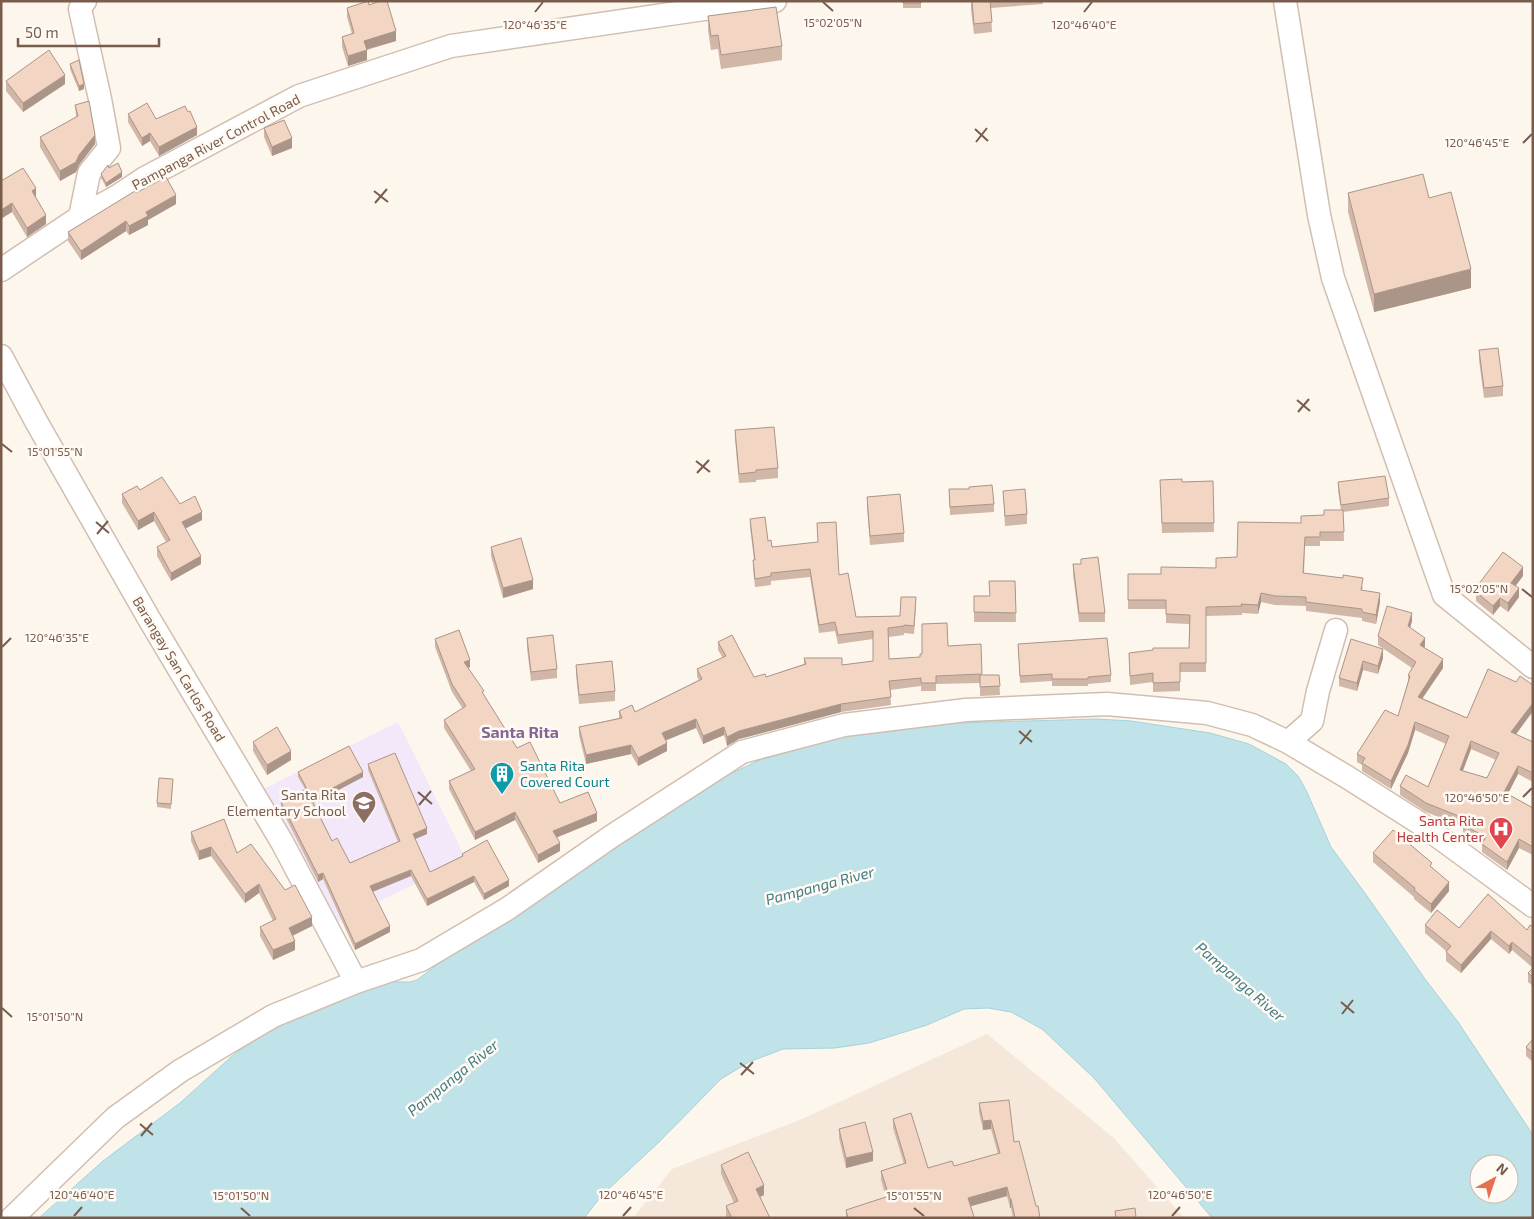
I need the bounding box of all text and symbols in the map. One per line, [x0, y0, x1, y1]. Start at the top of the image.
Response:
scale bar [18, 15, 159, 47]
text: 15°02'05"N [804, 15, 862, 29]
text: 120°46'35"E [503, 17, 567, 31]
text: 120°46'40"E [1051, 17, 1117, 31]
text: 50 m [25, 23, 59, 41]
street label: Pampanga River Control Road [129, 90, 303, 193]
text: 120°46'45"E [1445, 135, 1509, 149]
text: 15°01'55"N [27, 444, 83, 458]
text: 15°02'05"N [1450, 581, 1508, 595]
street label: Barangay San Carlos Road [129, 593, 229, 744]
text: 120°46'35"E [25, 630, 89, 644]
district label: Santa Rita [481, 722, 559, 741]
place label: Santa Rita Covered Court [520, 757, 610, 790]
building icon: Santa Rita Covered Court [489, 761, 515, 795]
place label: Santa Rita Elementary School [227, 786, 347, 819]
school or university icon: Santa Rita Elementary School [351, 790, 377, 824]
text: 120°46'50"E [1445, 790, 1510, 804]
place label: Santa Rita Health Center [1397, 812, 1484, 845]
hospital icon: Santa Rita Health Center [1488, 816, 1514, 850]
water label: Pampanga River [763, 862, 877, 908]
water label: Pampanga River [1193, 938, 1290, 1025]
text: 15°01'50"N [27, 1009, 83, 1023]
water label: Pampanga River [403, 1034, 502, 1119]
north arrow [1469, 1154, 1519, 1204]
text: N [1493, 1159, 1512, 1178]
text: 120°46'40"E [49, 1187, 115, 1201]
text: 120°46'45"E [599, 1187, 663, 1201]
text: 120°46'50"E [1148, 1187, 1213, 1201]
text: 15°01'50"N [213, 1188, 269, 1202]
text: 15°01'55"N [886, 1188, 942, 1202]

